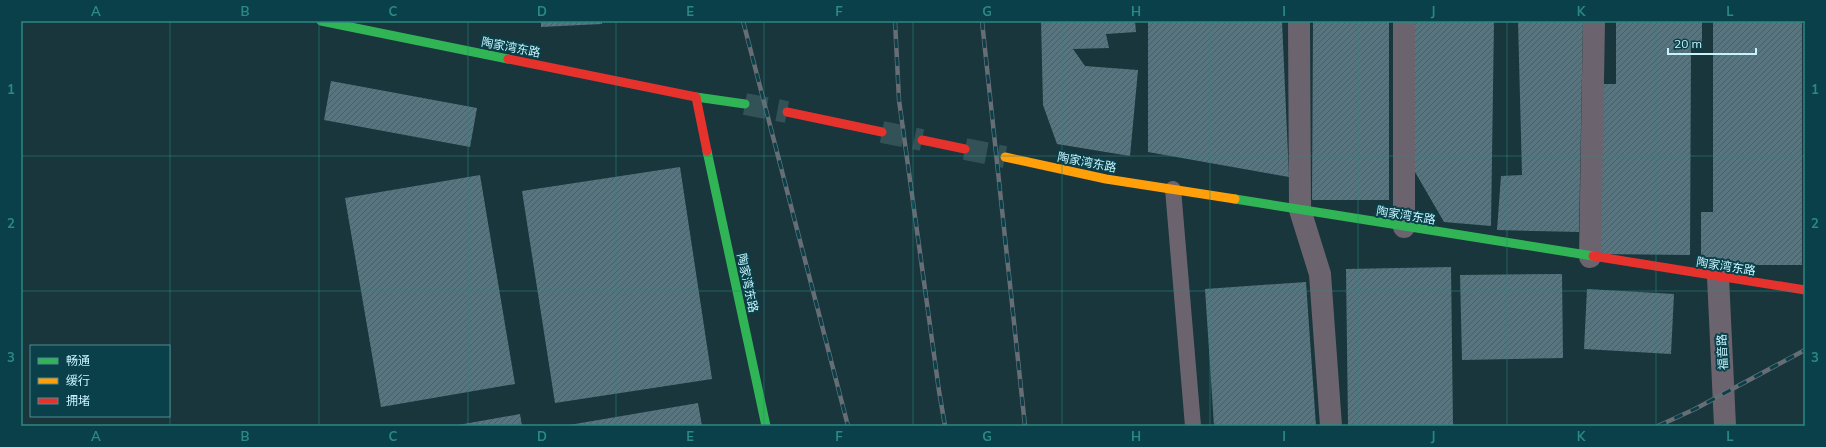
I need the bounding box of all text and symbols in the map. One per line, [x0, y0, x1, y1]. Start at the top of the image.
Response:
text: A [91, 3, 101, 19]
text: B [241, 3, 250, 19]
text: C [389, 3, 398, 19]
text: D [537, 3, 547, 19]
text: E [686, 3, 694, 19]
text: F [835, 3, 843, 19]
text: G [982, 3, 992, 19]
text: H [1131, 3, 1141, 19]
text: I [1282, 3, 1286, 19]
text: J [1431, 3, 1435, 19]
text: K [1577, 3, 1587, 19]
text: L [1726, 3, 1734, 19]
scale bar [1668, 30, 1756, 56]
street label: 陶家湾东路 [480, 34, 542, 60]
text: 20 m [1674, 36, 1702, 51]
text: 1 [7, 81, 15, 97]
text: 1 [1811, 81, 1819, 97]
street label: 陶家湾东路 [1056, 149, 1118, 175]
street label: 陶家湾东路 [1375, 203, 1437, 227]
text: 2 [7, 215, 15, 231]
text: 2 [1811, 215, 1819, 231]
street label: 陶家湾东路 [734, 252, 762, 314]
street label: 陶家湾东路 [1695, 254, 1757, 278]
street label: 福音路 [1714, 334, 1730, 370]
legend [30, 345, 170, 417]
text: 3 [7, 349, 15, 365]
text: 3 [1811, 349, 1819, 365]
text: 畅通 [66, 353, 90, 368]
text: 缓行 [66, 373, 90, 388]
text: 拥堵 [66, 393, 90, 408]
text: A [91, 428, 101, 444]
text: B [241, 428, 250, 444]
text: C [389, 428, 398, 444]
text: D [537, 428, 547, 444]
text: E [686, 428, 694, 444]
text: F [835, 428, 843, 444]
text: G [982, 428, 992, 444]
text: H [1131, 428, 1141, 444]
text: I [1282, 428, 1286, 444]
text: J [1431, 428, 1435, 444]
text: K [1577, 428, 1587, 444]
text: L [1726, 428, 1734, 444]

